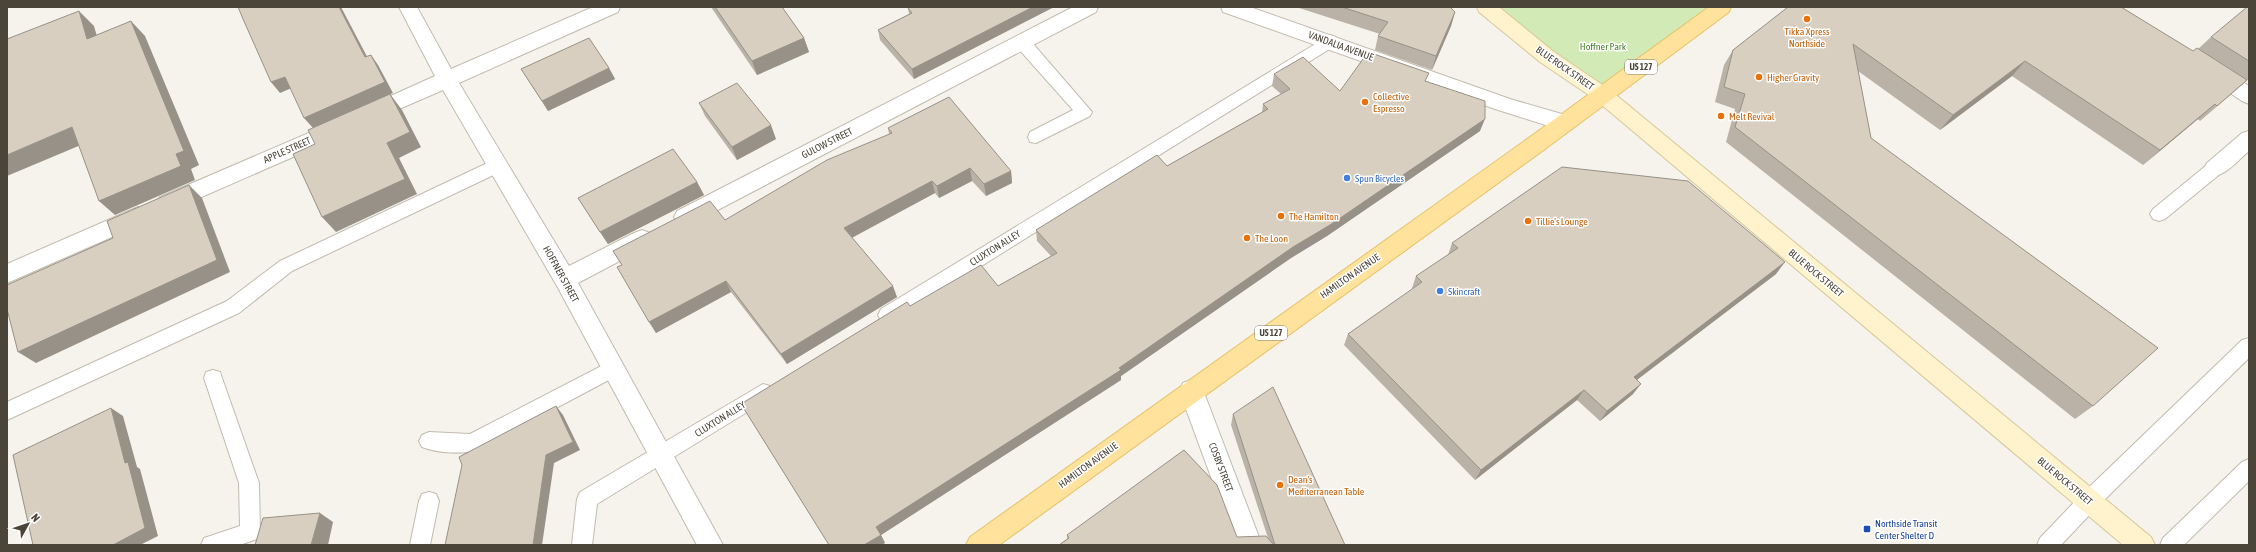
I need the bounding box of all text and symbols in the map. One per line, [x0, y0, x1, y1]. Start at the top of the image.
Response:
marker: Tikka Xpress Northside [1802, 14, 1812, 24]
place label: Tikka Xpress Northside [1784, 26, 1830, 49]
street label: VANDALIA AVENUE [1307, 29, 1376, 63]
park label: Hoffner Park [1580, 41, 1627, 52]
street label: BLUE ROCK STREET [1534, 44, 1597, 92]
road number: US 127 [1625, 60, 1657, 74]
marker: Higher Gravity [1754, 72, 1764, 82]
place label: Higher Gravity [1767, 72, 1819, 83]
place label: Collective Espresso [1373, 91, 1410, 114]
marker: Collective Espresso [1360, 97, 1370, 107]
marker: Melt Revival [1716, 111, 1726, 121]
place label: Melt Revival [1729, 111, 1775, 122]
street label: GULOW STREET [800, 125, 855, 161]
street label: APPLE STREET [262, 134, 313, 165]
marker: Spun Bicycles [1342, 173, 1352, 183]
place label: Spun Bicycles [1355, 173, 1405, 184]
marker: The Hamilton [1276, 211, 1286, 221]
place label: The Hamilton [1289, 211, 1339, 222]
marker: Tillie's Lounge [1523, 216, 1533, 226]
place label: Tillie's Lounge [1536, 216, 1588, 227]
street label: CLUXTON ALLEY [968, 228, 1023, 268]
marker: The Loon [1242, 233, 1252, 243]
place label: The Loon [1255, 233, 1288, 244]
street label: HOFFNER STREET [541, 244, 581, 305]
street label: BLUE ROCK STREET [1786, 247, 1846, 300]
street label: HAMILTON AVENUE [1318, 251, 1382, 301]
marker: Skincraft [1435, 286, 1445, 296]
place label: Skincraft [1448, 286, 1480, 297]
road number: US 127 [1255, 326, 1287, 340]
street label: CLUXTON ALLEY [693, 399, 748, 439]
street label: HAMILTON AVENUE [1056, 440, 1120, 490]
street label: COSBY STREET [1207, 441, 1236, 494]
street label: BLUE ROCK STREET [2035, 455, 2095, 508]
place label: Dean's Mediterranean Table [1288, 474, 1365, 497]
marker: Dean's Mediterranean Table [1275, 480, 1285, 490]
north arrow [8, 504, 48, 544]
text: N [29, 511, 42, 524]
place label: Northside Transit Center Shelter D [1875, 518, 1938, 541]
marker: Northside Transit Center Shelter D [1862, 524, 1872, 534]

